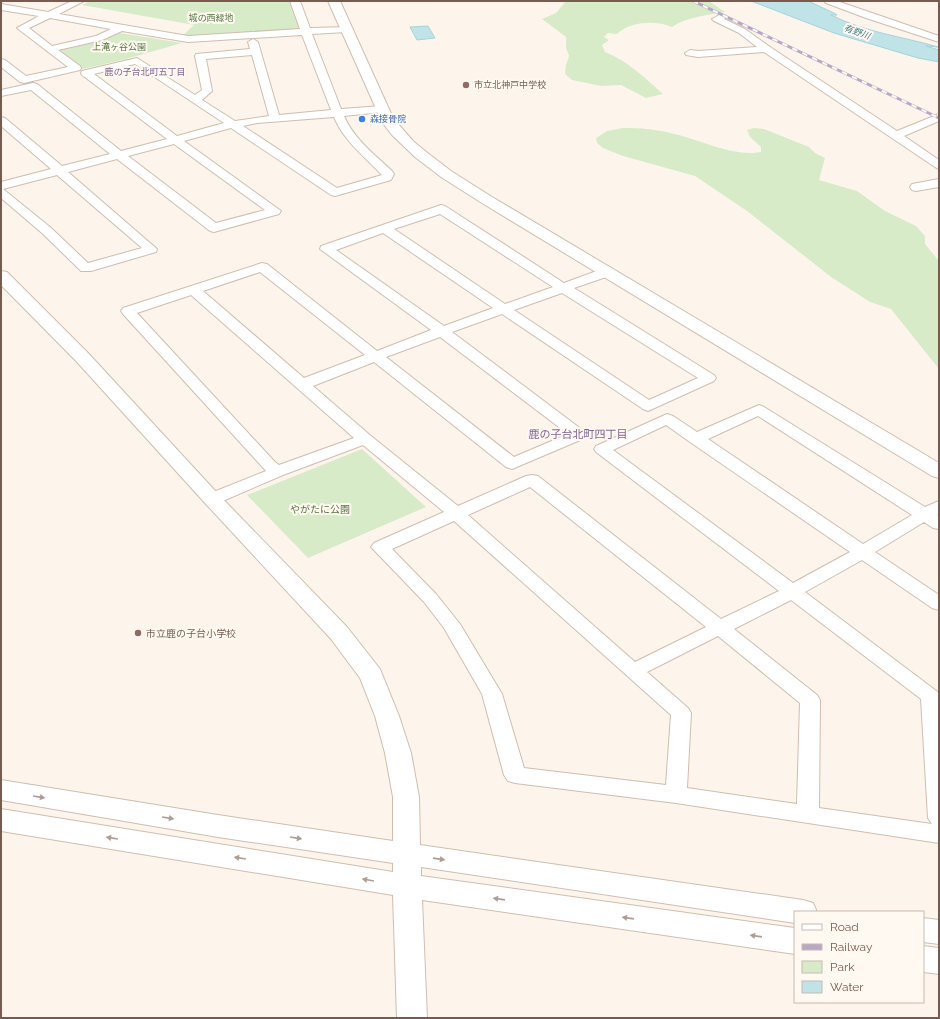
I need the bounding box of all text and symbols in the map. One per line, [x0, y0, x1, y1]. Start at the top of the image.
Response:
park label: 城の西緑地 [188, 13, 234, 23]
water label: 有野川 [843, 23, 872, 42]
park label: 上滝ヶ谷公園 [92, 42, 146, 52]
district label: 鹿の子台北町五丁目 [104, 67, 186, 77]
marker: 市立北神戸中学校 [461, 80, 471, 90]
place label: 市立北神戸中学校 [474, 80, 546, 90]
marker: 森接骨院 [357, 114, 367, 124]
place label: 森接骨院 [370, 114, 406, 124]
district label: 鹿の子台北町四丁目 [529, 428, 628, 441]
park label: やがたに公園 [290, 504, 350, 515]
marker: 市立鹿の子台小学校 [133, 628, 143, 638]
place label: 市立鹿の子台小学校 [146, 628, 236, 639]
one-way arrow [33, 794, 46, 800]
one-way arrow [162, 815, 174, 821]
one-way arrow [106, 835, 118, 841]
one-way arrow [290, 835, 302, 841]
one-way arrow [234, 855, 246, 861]
one-way arrow [433, 856, 445, 862]
one-way arrow [362, 877, 375, 883]
one-way arrow [493, 896, 505, 902]
legend [794, 911, 924, 1003]
one-way arrow [622, 915, 634, 921]
text: Road [830, 920, 859, 934]
one-way arrow [750, 933, 762, 939]
text: Railway [830, 940, 873, 954]
text: Park [830, 960, 855, 974]
text: Water [830, 980, 864, 994]

